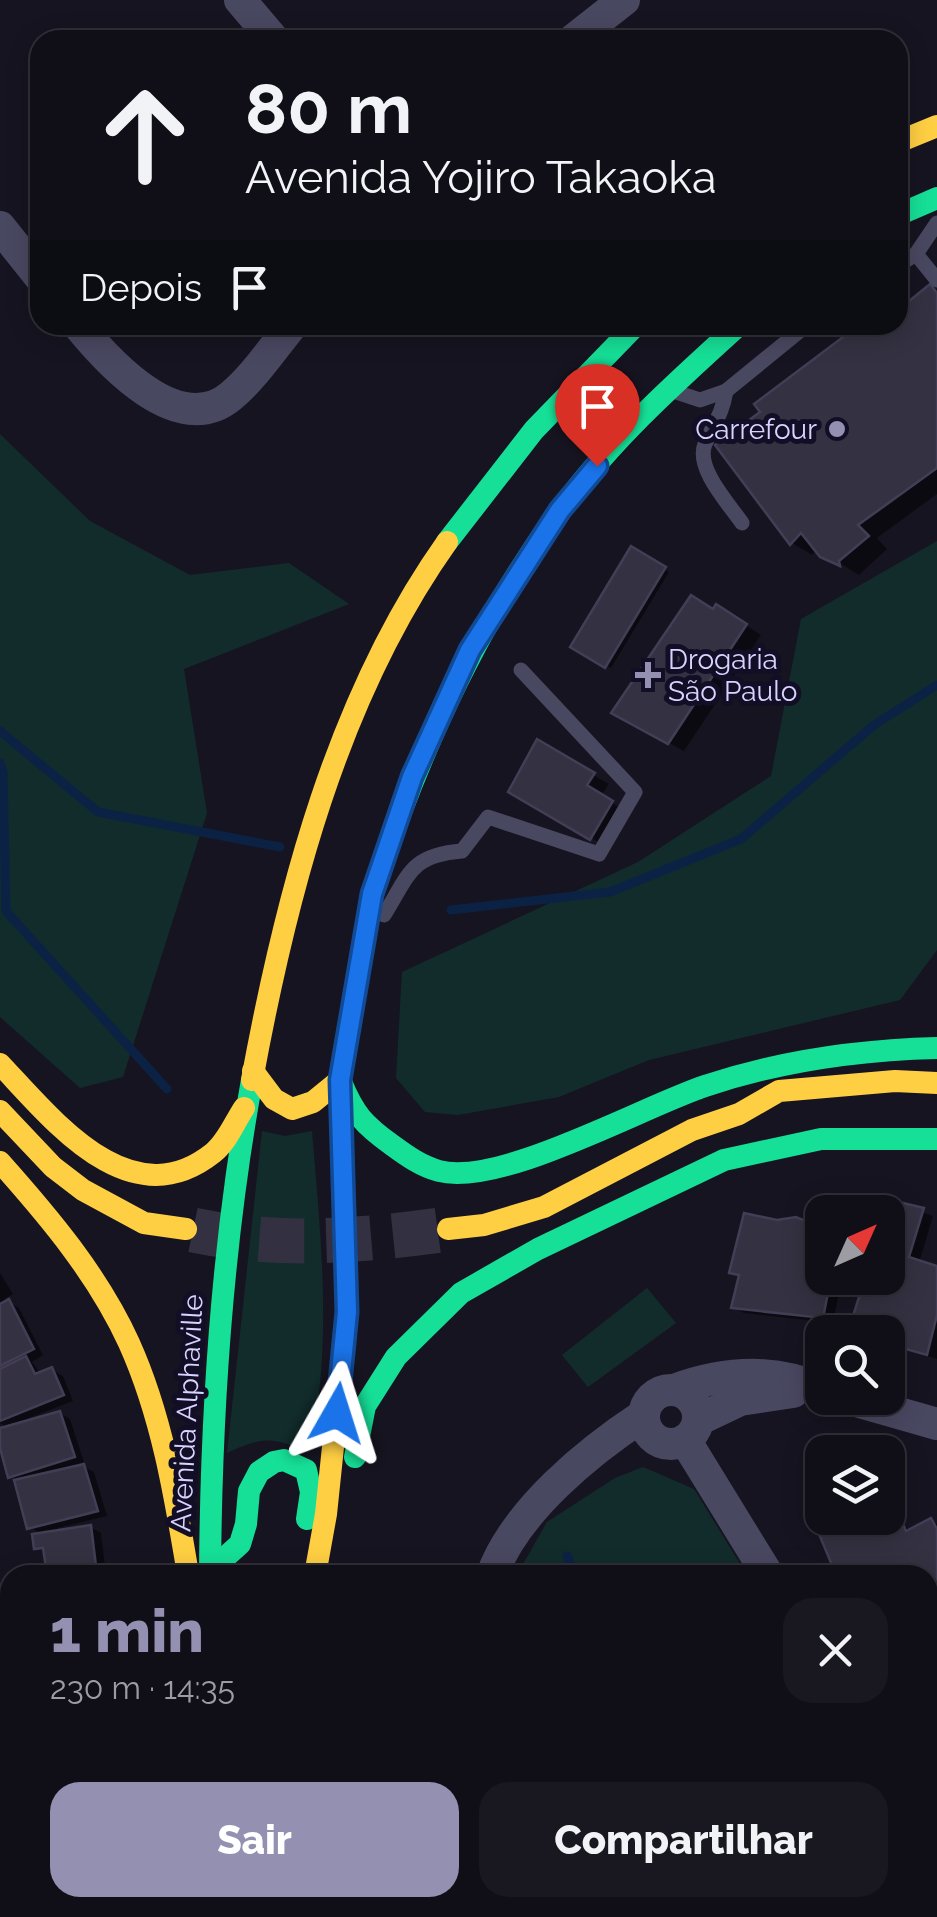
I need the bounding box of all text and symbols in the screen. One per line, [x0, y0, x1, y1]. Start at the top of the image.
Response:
text: 80 m [245, 67, 412, 149]
icon: ahead [80, 70, 210, 200]
text: Avenida Yojiro Takaoka [245, 151, 716, 204]
icon: arrive [222, 260, 277, 315]
text: Depois [80, 265, 202, 310]
pin [555, 364, 640, 467]
icon: arrive [570, 379, 625, 434]
place label: Carrefour [695, 413, 817, 446]
marker: Carrefour [826, 418, 848, 440]
place label: Drogaria São Paulo [668, 643, 797, 708]
marker: Drogaria São Paulo [637, 664, 659, 686]
north arrow [805, 1195, 905, 1295]
map controls [805, 1195, 905, 1535]
street label: Avenida Alphaville [164, 1293, 210, 1533]
button: search [805, 1315, 905, 1415]
position arrow [285, 1361, 389, 1465]
button: layers [805, 1435, 905, 1535]
text: 1 min [50, 1596, 204, 1666]
button: close [783, 1598, 888, 1703]
text: 230 m · 14:35 [50, 1669, 235, 1706]
button: Sair [50, 1782, 459, 1897]
button: Compartilhar [479, 1782, 888, 1897]

